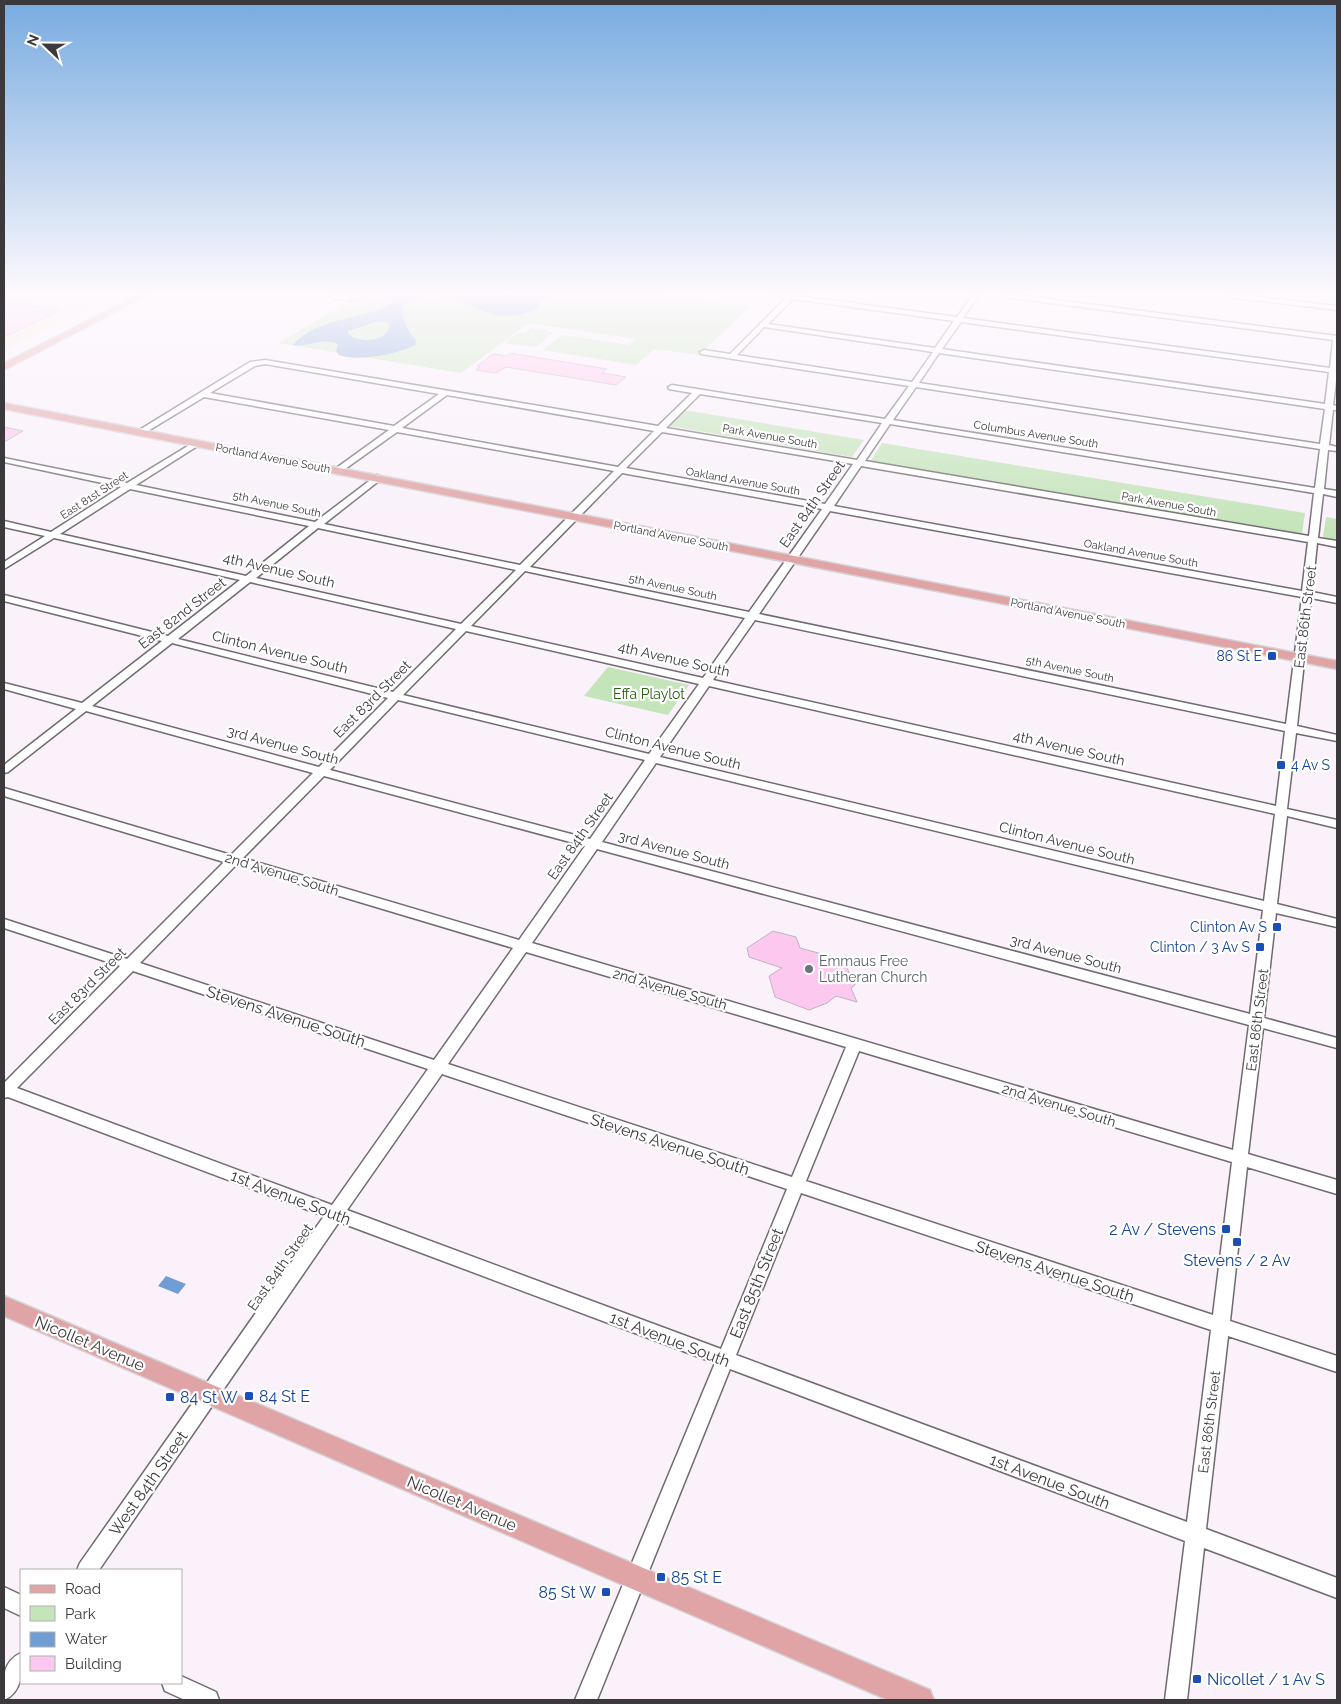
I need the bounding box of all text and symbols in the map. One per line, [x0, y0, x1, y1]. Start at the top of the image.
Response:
north arrow [20, 20, 70, 70]
text: N [24, 32, 42, 48]
street label: Columbus Avenue South [973, 418, 1099, 451]
street label: Park Avenue South [721, 422, 818, 451]
street label: Portland Avenue South [214, 441, 331, 476]
street label: East 84th Street [776, 457, 848, 550]
street label: Oakland Avenue South [685, 465, 801, 498]
street label: East 81st Street [58, 469, 131, 522]
street label: 5th Avenue South [232, 489, 322, 520]
street label: Park Avenue South [1120, 490, 1217, 519]
street label: Portland Avenue South [612, 519, 729, 554]
street label: Oakland Avenue South [1083, 537, 1199, 570]
street label: 4th Avenue South [222, 549, 336, 591]
street label: East 86th Street [1291, 565, 1319, 669]
street label: 5th Avenue South [628, 572, 718, 603]
street label: East 82nd Street [135, 574, 229, 652]
street label: Portland Avenue South [1009, 596, 1126, 631]
street label: Clinton Avenue South [210, 627, 350, 677]
street label: 4th Avenue South [617, 638, 731, 680]
place label: 86 St E [1217, 648, 1262, 664]
marker: 86 St E [1266, 650, 1278, 662]
street label: 5th Avenue South [1025, 654, 1115, 685]
street label: East 83rd Street [330, 657, 414, 741]
park label: Effa Playlot [613, 686, 685, 702]
street label: 3rd Avenue South [226, 722, 340, 768]
street label: Clinton Avenue South [603, 723, 743, 773]
street label: 4th Avenue South [1012, 727, 1126, 769]
place label: 4 Av S [1291, 757, 1330, 773]
marker: 4 Av S [1275, 759, 1287, 771]
street label: East 84th Street [544, 789, 616, 882]
street label: Clinton Avenue South [997, 818, 1137, 868]
street label: 3rd Avenue South [617, 827, 731, 873]
street label: 2nd Avenue South [223, 849, 341, 899]
place label: Clinton Av S [1190, 919, 1268, 935]
marker: Clinton Av S [1271, 921, 1283, 933]
street label: 3rd Avenue South [1009, 931, 1123, 977]
place label: Clinton / 3 Av S [1150, 939, 1250, 955]
marker: Clinton / 3 Av S [1254, 941, 1266, 953]
street label: East 83rd Street [45, 944, 129, 1028]
place label: Emmaus Free Lutheran Church [819, 953, 927, 985]
marker: Emmaus Free Lutheran Church [803, 963, 815, 975]
street label: 2nd Avenue South [611, 965, 729, 1013]
street label: East 86th Street [1243, 968, 1271, 1072]
street label: Stevens Avenue South [204, 982, 368, 1051]
street label: 2nd Avenue South [1000, 1080, 1118, 1130]
street label: Stevens Avenue South [588, 1110, 752, 1179]
street label: 1st Avenue South [228, 1166, 354, 1229]
street label: East 84th Street [244, 1220, 316, 1313]
place label: 2 Av / Stevens [1109, 1220, 1216, 1239]
marker: 2 Av / Stevens [1220, 1223, 1232, 1235]
street label: East 85th Street [726, 1225, 787, 1341]
marker: Stevens / 2 Av [1231, 1236, 1243, 1248]
street label: Stevens Avenue South [973, 1237, 1137, 1306]
place label: Stevens / 2 Av [1183, 1251, 1291, 1270]
street label: 1st Avenue South [607, 1308, 733, 1371]
street label: Nicollet Avenue [32, 1312, 147, 1375]
street label: East 86th Street [1195, 1370, 1223, 1474]
place label: 84 St E [259, 1387, 310, 1406]
place label: 84 St W [180, 1388, 238, 1407]
marker: 84 St E [243, 1390, 255, 1402]
marker: 84 St W [164, 1391, 176, 1403]
street label: West 84th Street [105, 1427, 192, 1539]
street label: 1st Avenue South [987, 1450, 1113, 1513]
street label: Nicollet Avenue [404, 1472, 519, 1535]
place label: 85 St E [671, 1568, 722, 1587]
legend [20, 1569, 182, 1684]
marker: 85 St E [655, 1571, 667, 1583]
text: Road [65, 1580, 101, 1598]
place label: 85 St W [539, 1583, 596, 1602]
marker: 85 St W [600, 1586, 612, 1598]
text: Park [65, 1605, 96, 1623]
text: Water [65, 1630, 108, 1648]
text: Building [65, 1655, 122, 1673]
place label: Nicollet / 1 Av S [1207, 1670, 1325, 1689]
marker: Nicollet / 1 Av S [1191, 1673, 1203, 1685]

